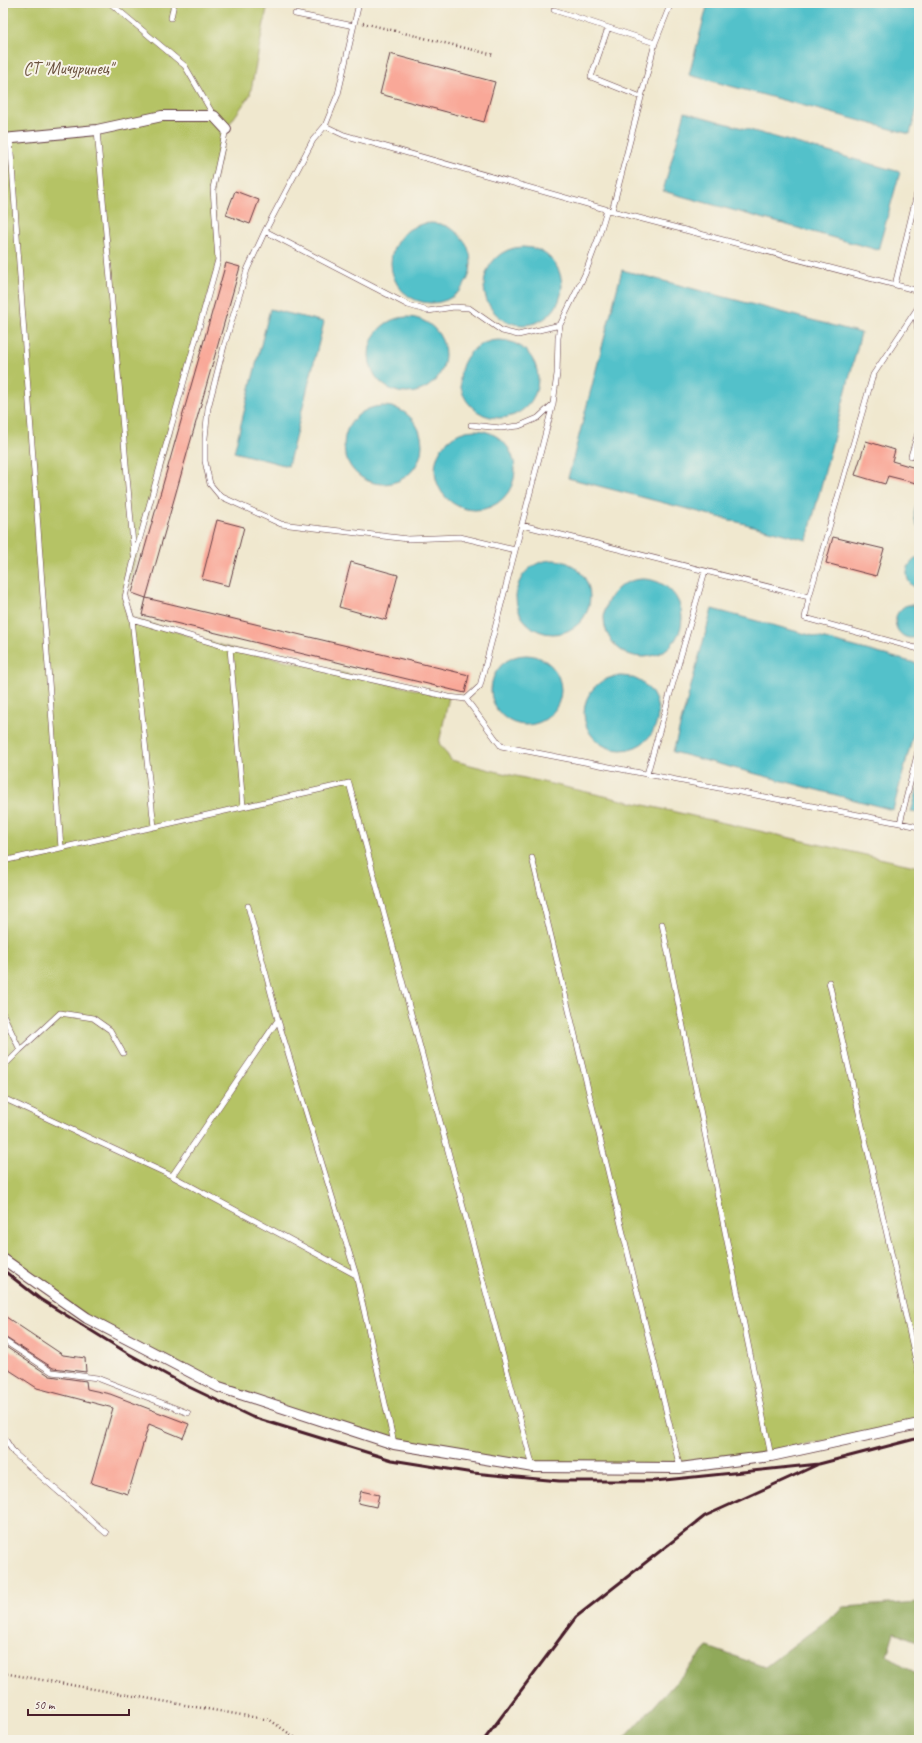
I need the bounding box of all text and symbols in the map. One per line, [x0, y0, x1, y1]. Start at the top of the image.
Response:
park label: СТ "Мичуринец" [23, 58, 117, 79]
scale bar [28, 1691, 129, 1717]
text: 50 m [34, 1697, 56, 1713]

